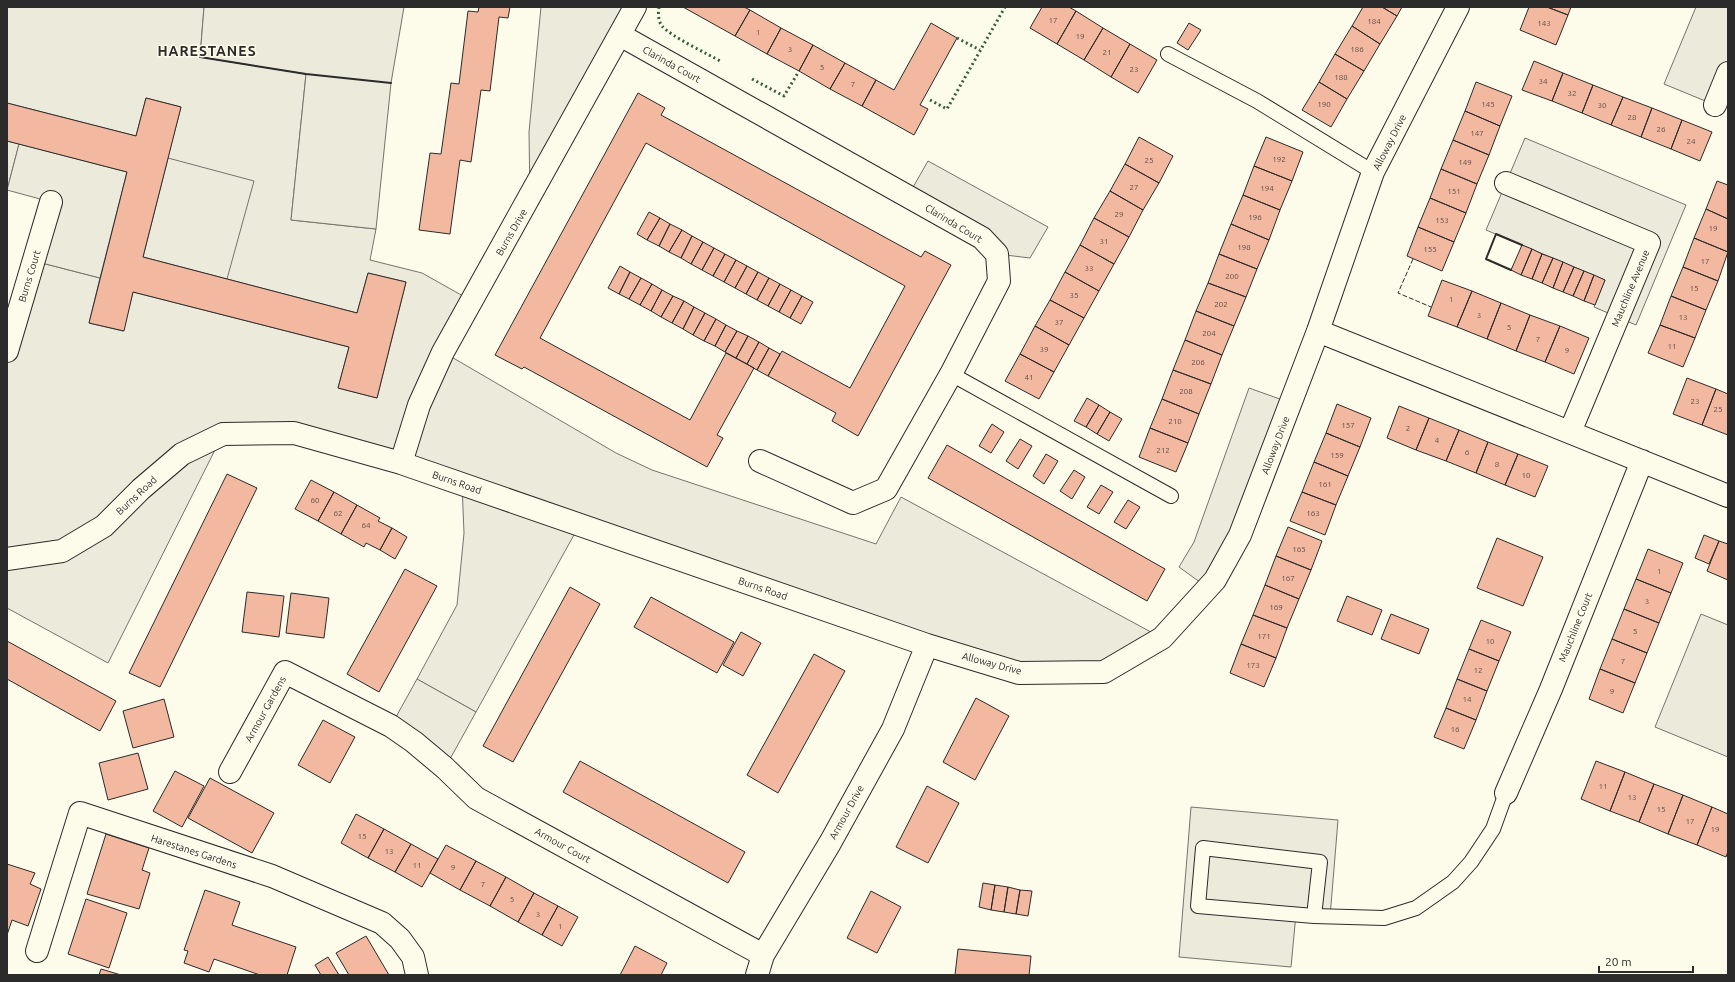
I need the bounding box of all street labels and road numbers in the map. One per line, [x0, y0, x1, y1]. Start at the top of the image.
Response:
street label: Clarinda Court [641, 44, 703, 85]
street label: Alloway Drive [1371, 112, 1408, 172]
street label: Clarinda Court [923, 202, 984, 245]
street label: Burns Drive [494, 207, 529, 257]
street label: Mauchline Avenue [1609, 248, 1652, 328]
street label: Burns Court [16, 249, 43, 303]
street label: Alloway Drive [1259, 415, 1292, 476]
street label: Burns Road [431, 469, 483, 496]
street label: Burns Road [114, 474, 159, 517]
street label: Burns Road [737, 575, 789, 602]
street label: Mauchline Court [1557, 591, 1594, 663]
street label: Alloway Drive [961, 650, 1023, 677]
street label: Armour Gardens [243, 674, 288, 744]
street label: Armour Drive [827, 783, 866, 841]
street label: Armour Court [533, 826, 593, 865]
street label: Harestanes Gardens [150, 832, 238, 871]

